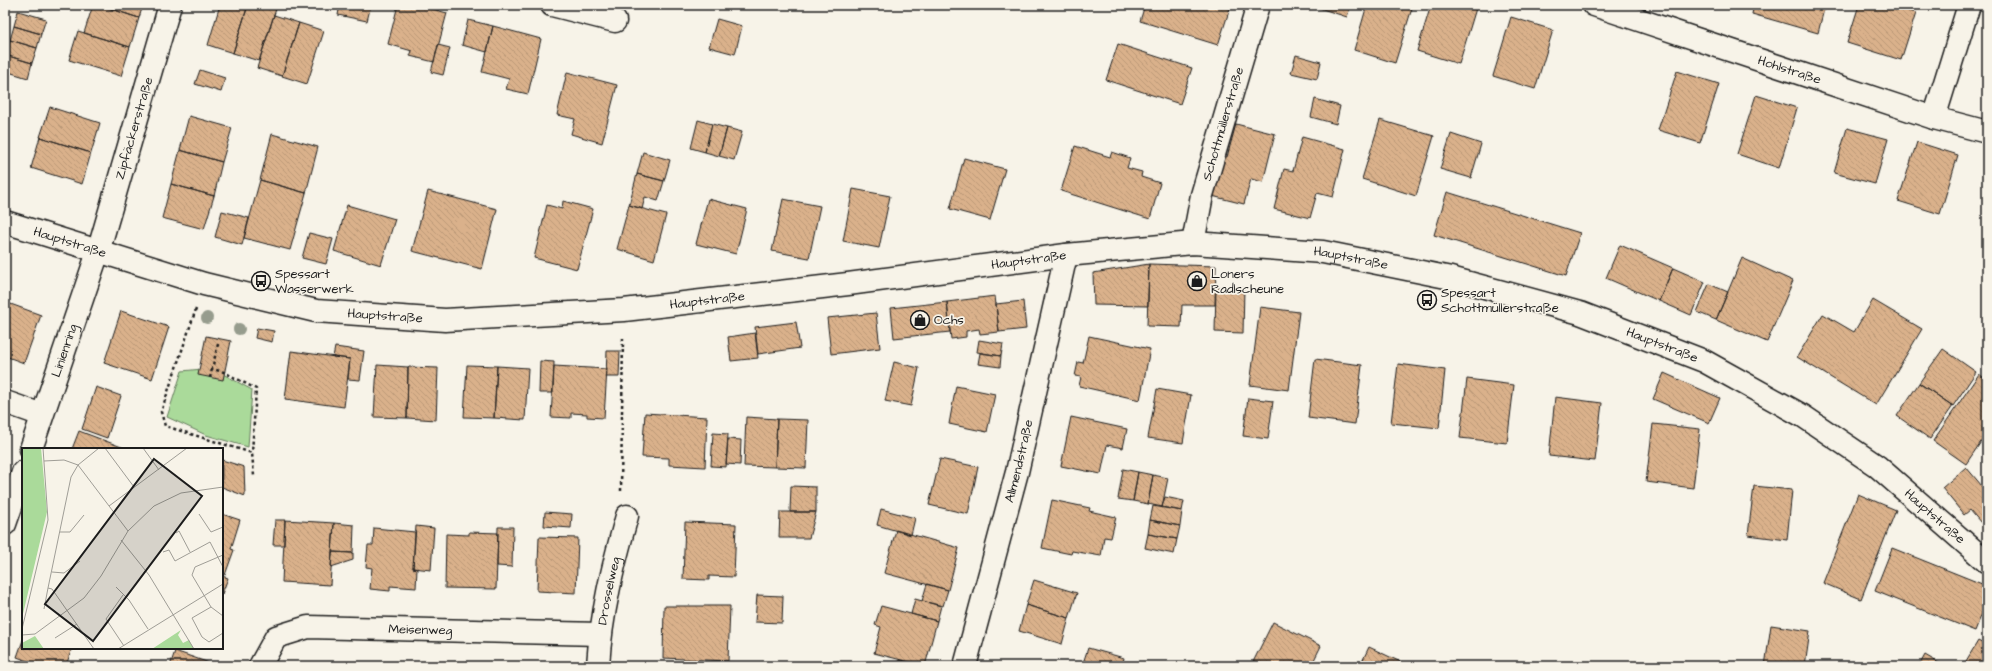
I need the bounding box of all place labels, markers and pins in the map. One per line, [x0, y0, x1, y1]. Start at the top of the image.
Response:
place label: Spessart Wasserwerk [275, 265, 354, 298]
place label: Loners Radlscheune [1211, 265, 1284, 298]
bus stop icon: Spessart Wasserwerk [250, 270, 272, 292]
shop icon: Loners Radlscheune [1186, 270, 1208, 292]
place label: Spessart Schottmüllerstraße [1441, 284, 1559, 317]
bus stop icon: Spessart Schottmüllerstraße [1416, 289, 1438, 311]
shop icon: Ochs [909, 309, 931, 331]
place label: Ochs [934, 311, 964, 329]

